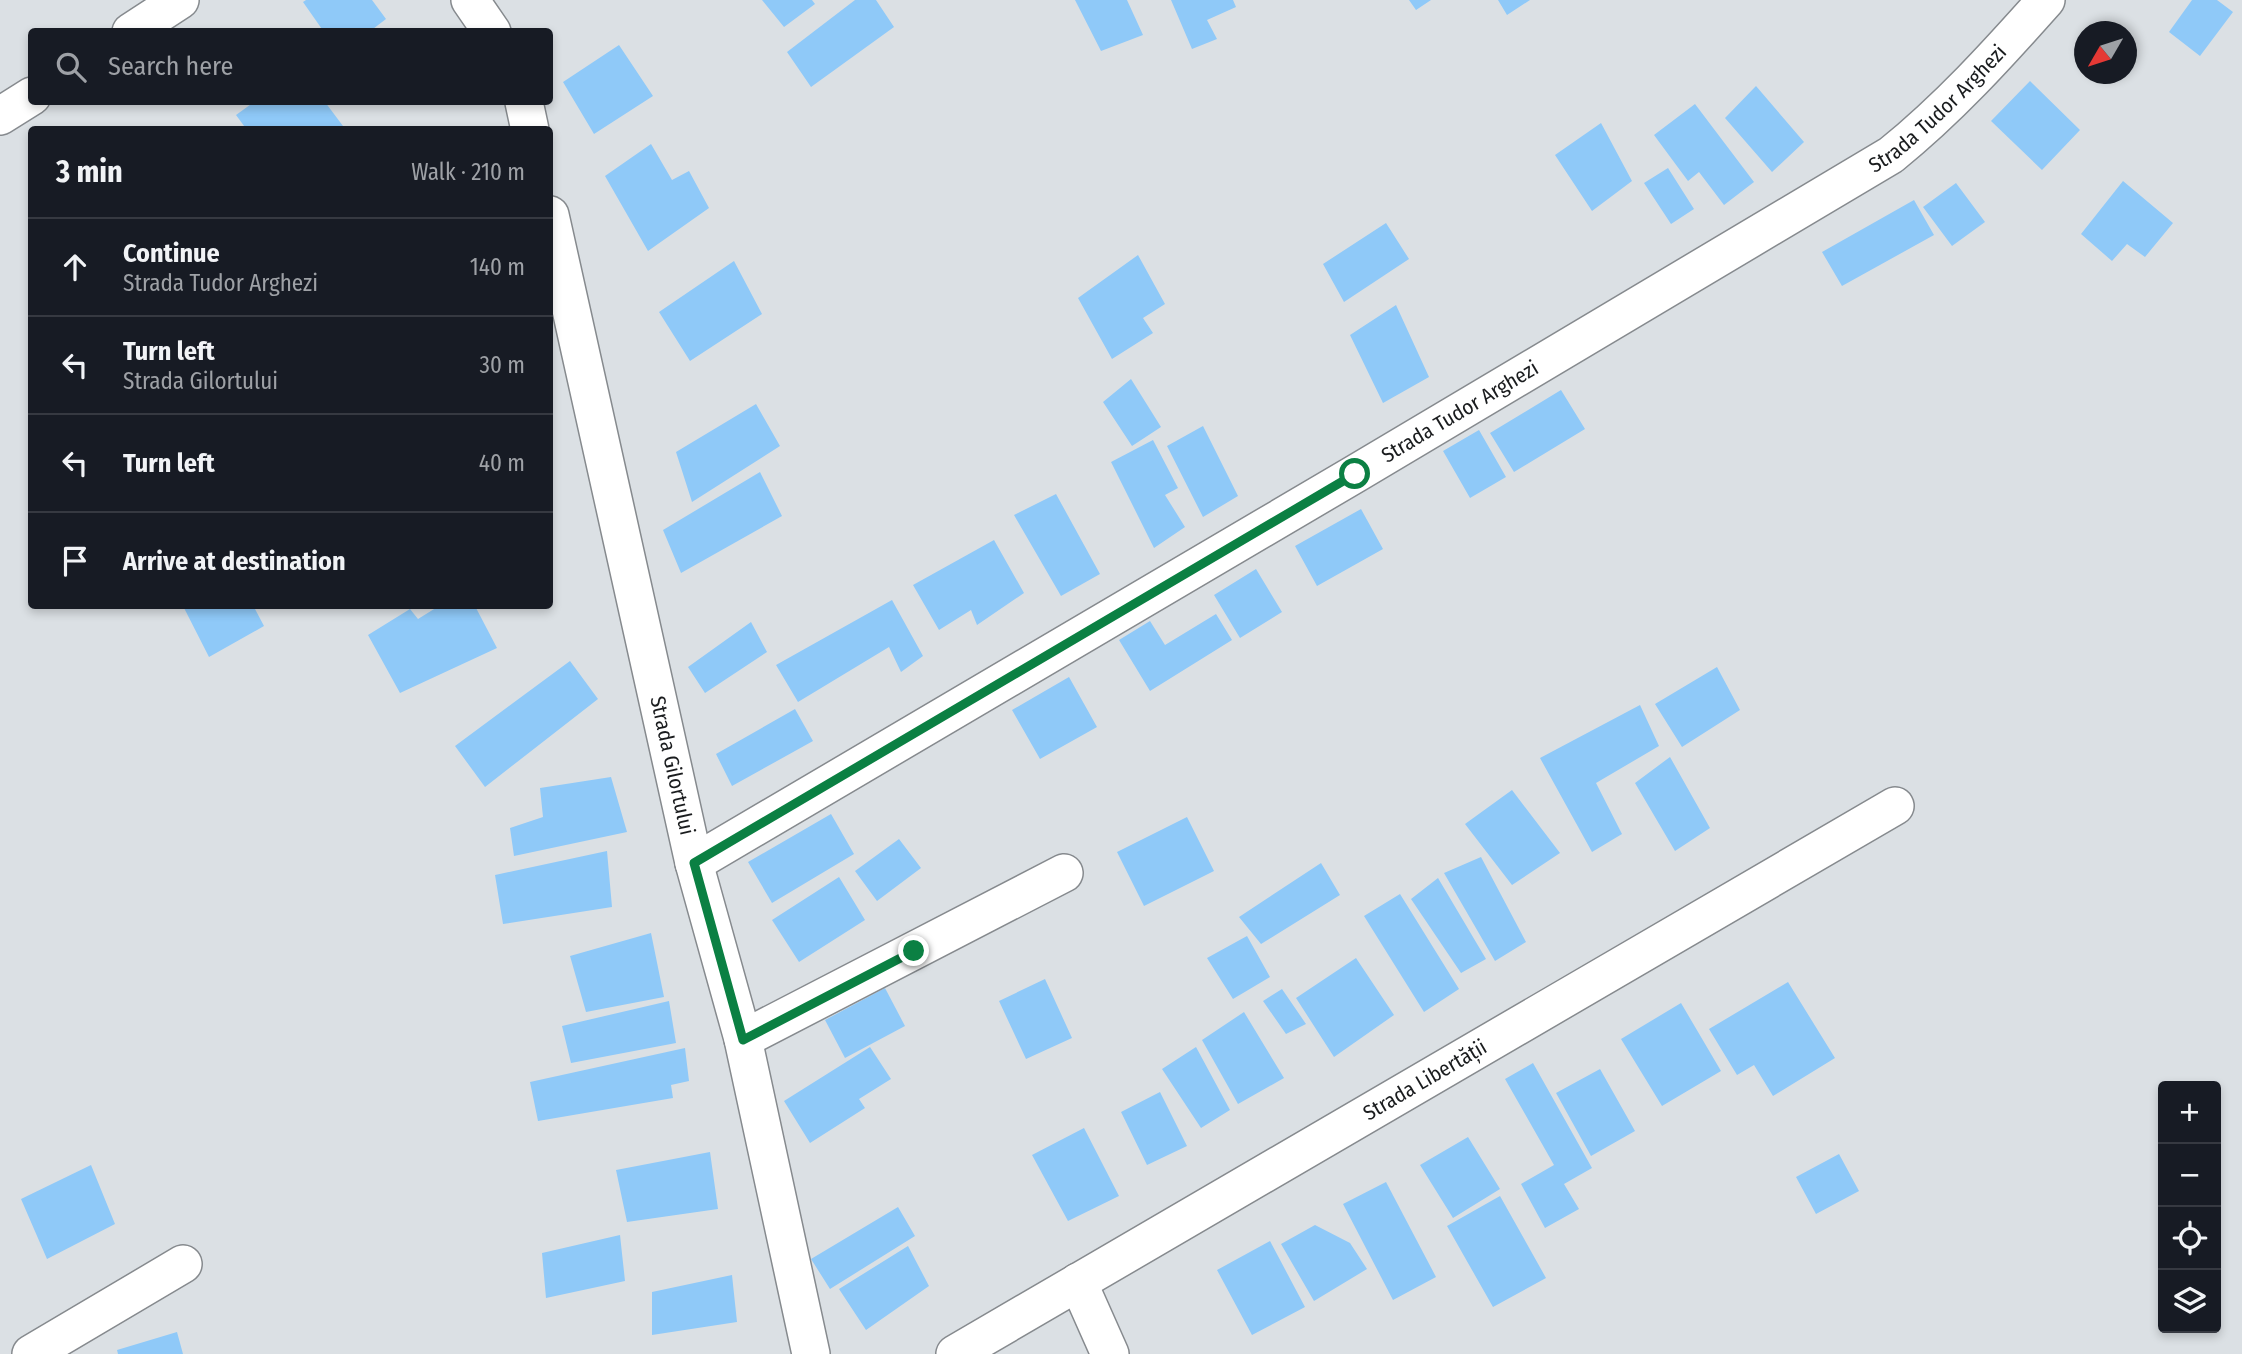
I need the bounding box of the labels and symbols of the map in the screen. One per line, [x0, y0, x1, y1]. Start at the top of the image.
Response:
north arrow [2074, 21, 2137, 84]
street label: Strada Tudor Arghezi [1864, 39, 2012, 178]
street label: Strada Tudor Arghezi [1377, 355, 1543, 468]
route start [1339, 458, 1370, 489]
street label: Strada Gilortului [644, 694, 700, 838]
route end [898, 935, 929, 966]
street label: Strada Libertății [1358, 1034, 1491, 1126]

